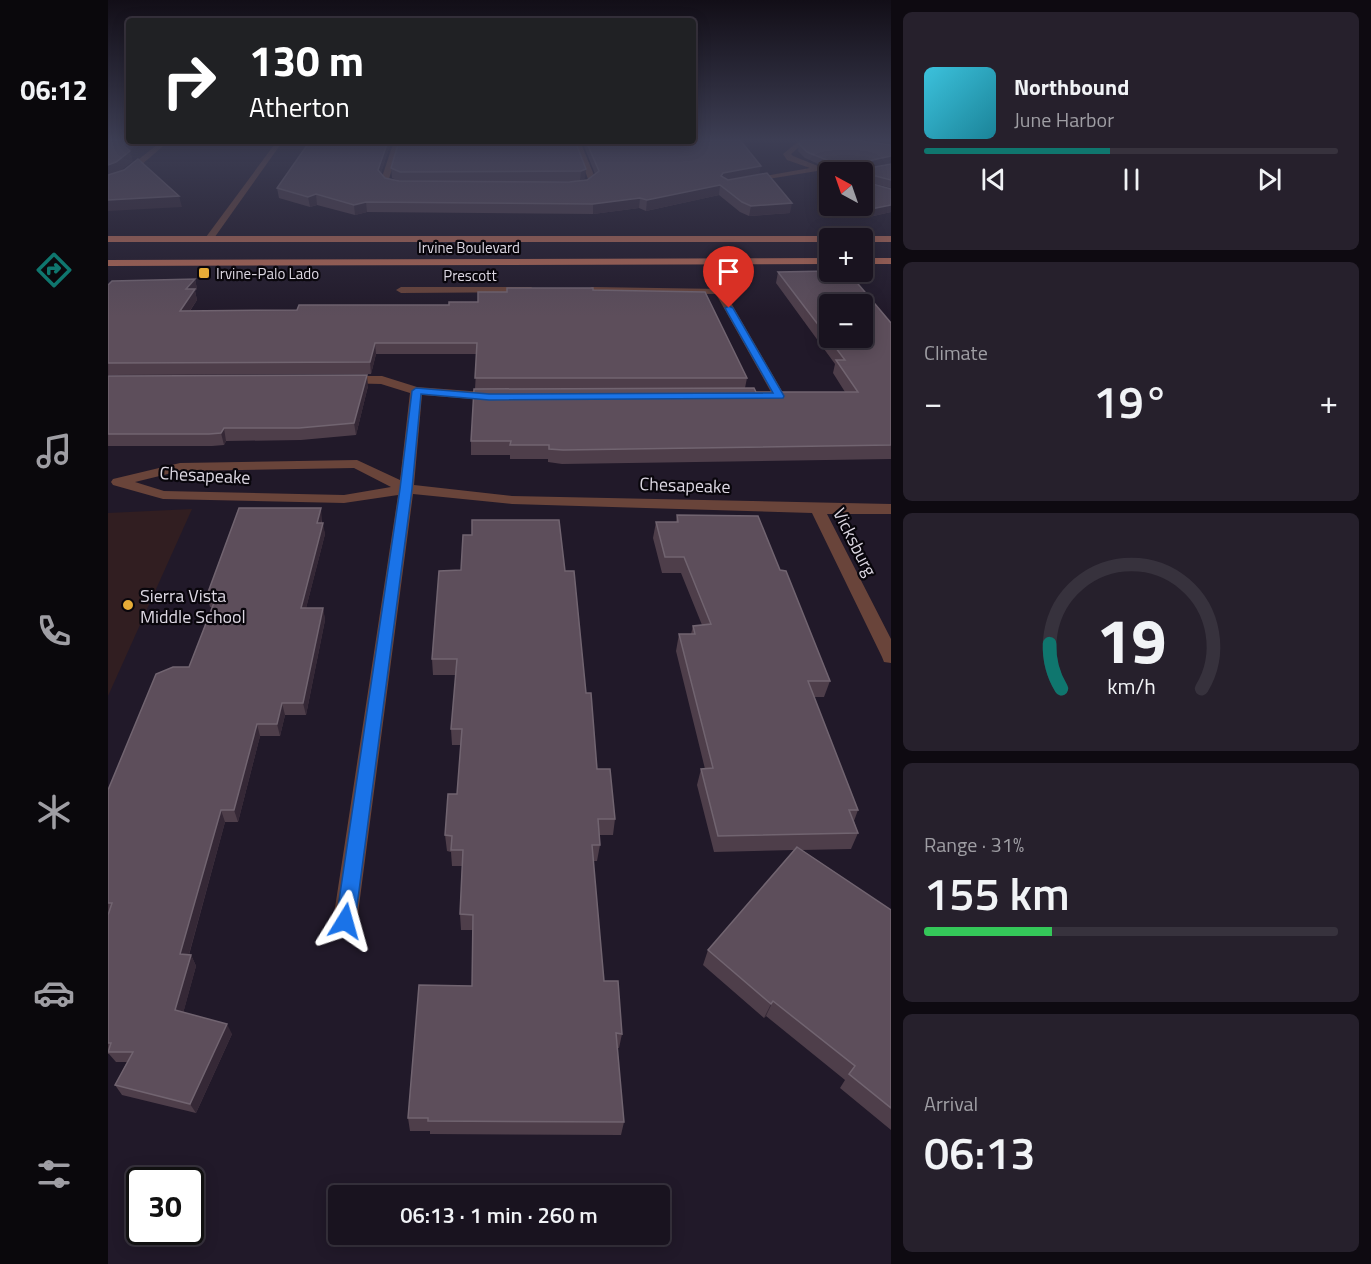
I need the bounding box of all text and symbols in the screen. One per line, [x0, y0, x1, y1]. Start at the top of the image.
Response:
text: 130 m [249, 28, 364, 92]
icon: right [150, 42, 228, 120]
text: 06:12 [20, 69, 88, 110]
text: Northbound [1014, 70, 1129, 104]
text: Atherton [249, 86, 350, 127]
text: June Harbor [1014, 104, 1114, 135]
north arrow [819, 162, 873, 216]
map controls [819, 162, 873, 348]
icon: previous [977, 163, 1010, 196]
icon: pause [1115, 163, 1148, 196]
icon: next [1253, 163, 1286, 196]
button: + [819, 228, 873, 282]
street label: Irvine Boulevard [418, 236, 520, 259]
pin [703, 246, 754, 308]
icon: directions [33, 249, 75, 291]
icon: arrive [712, 255, 745, 288]
place label: Irvine-Palo Lado [216, 262, 319, 285]
street label: Prescott [443, 264, 497, 287]
marker: Irvine-Palo Lado [197, 266, 211, 280]
button: − [819, 294, 873, 348]
text: Climate [924, 337, 988, 368]
text: 19° [1093, 367, 1169, 435]
text: − [924, 377, 942, 427]
text: + [1320, 377, 1338, 427]
icon: music [33, 430, 75, 472]
street label: Chesapeake [159, 459, 251, 491]
street label: Chesapeake [639, 470, 731, 500]
street label: Vicksburg [826, 503, 884, 581]
place label: Sierra Vista Middle School [140, 582, 246, 630]
text: 19 [1096, 592, 1166, 687]
marker: Sierra Vista Middle School [121, 598, 135, 612]
icon: phone [33, 610, 75, 652]
text: km/h [1107, 670, 1155, 702]
icon: climate [33, 791, 75, 833]
text: Range · 31% [924, 829, 1024, 860]
text: 155 km [924, 859, 1070, 927]
position arrow [313, 889, 377, 953]
icon: car [33, 972, 75, 1014]
text: Arrival [924, 1088, 978, 1119]
text: 06:13 [924, 1118, 1036, 1186]
icon: filters [33, 1153, 75, 1195]
speed limit sign: 30 [126, 1167, 204, 1245]
text: 06:13 · 1 min · 260 m [400, 1198, 598, 1232]

